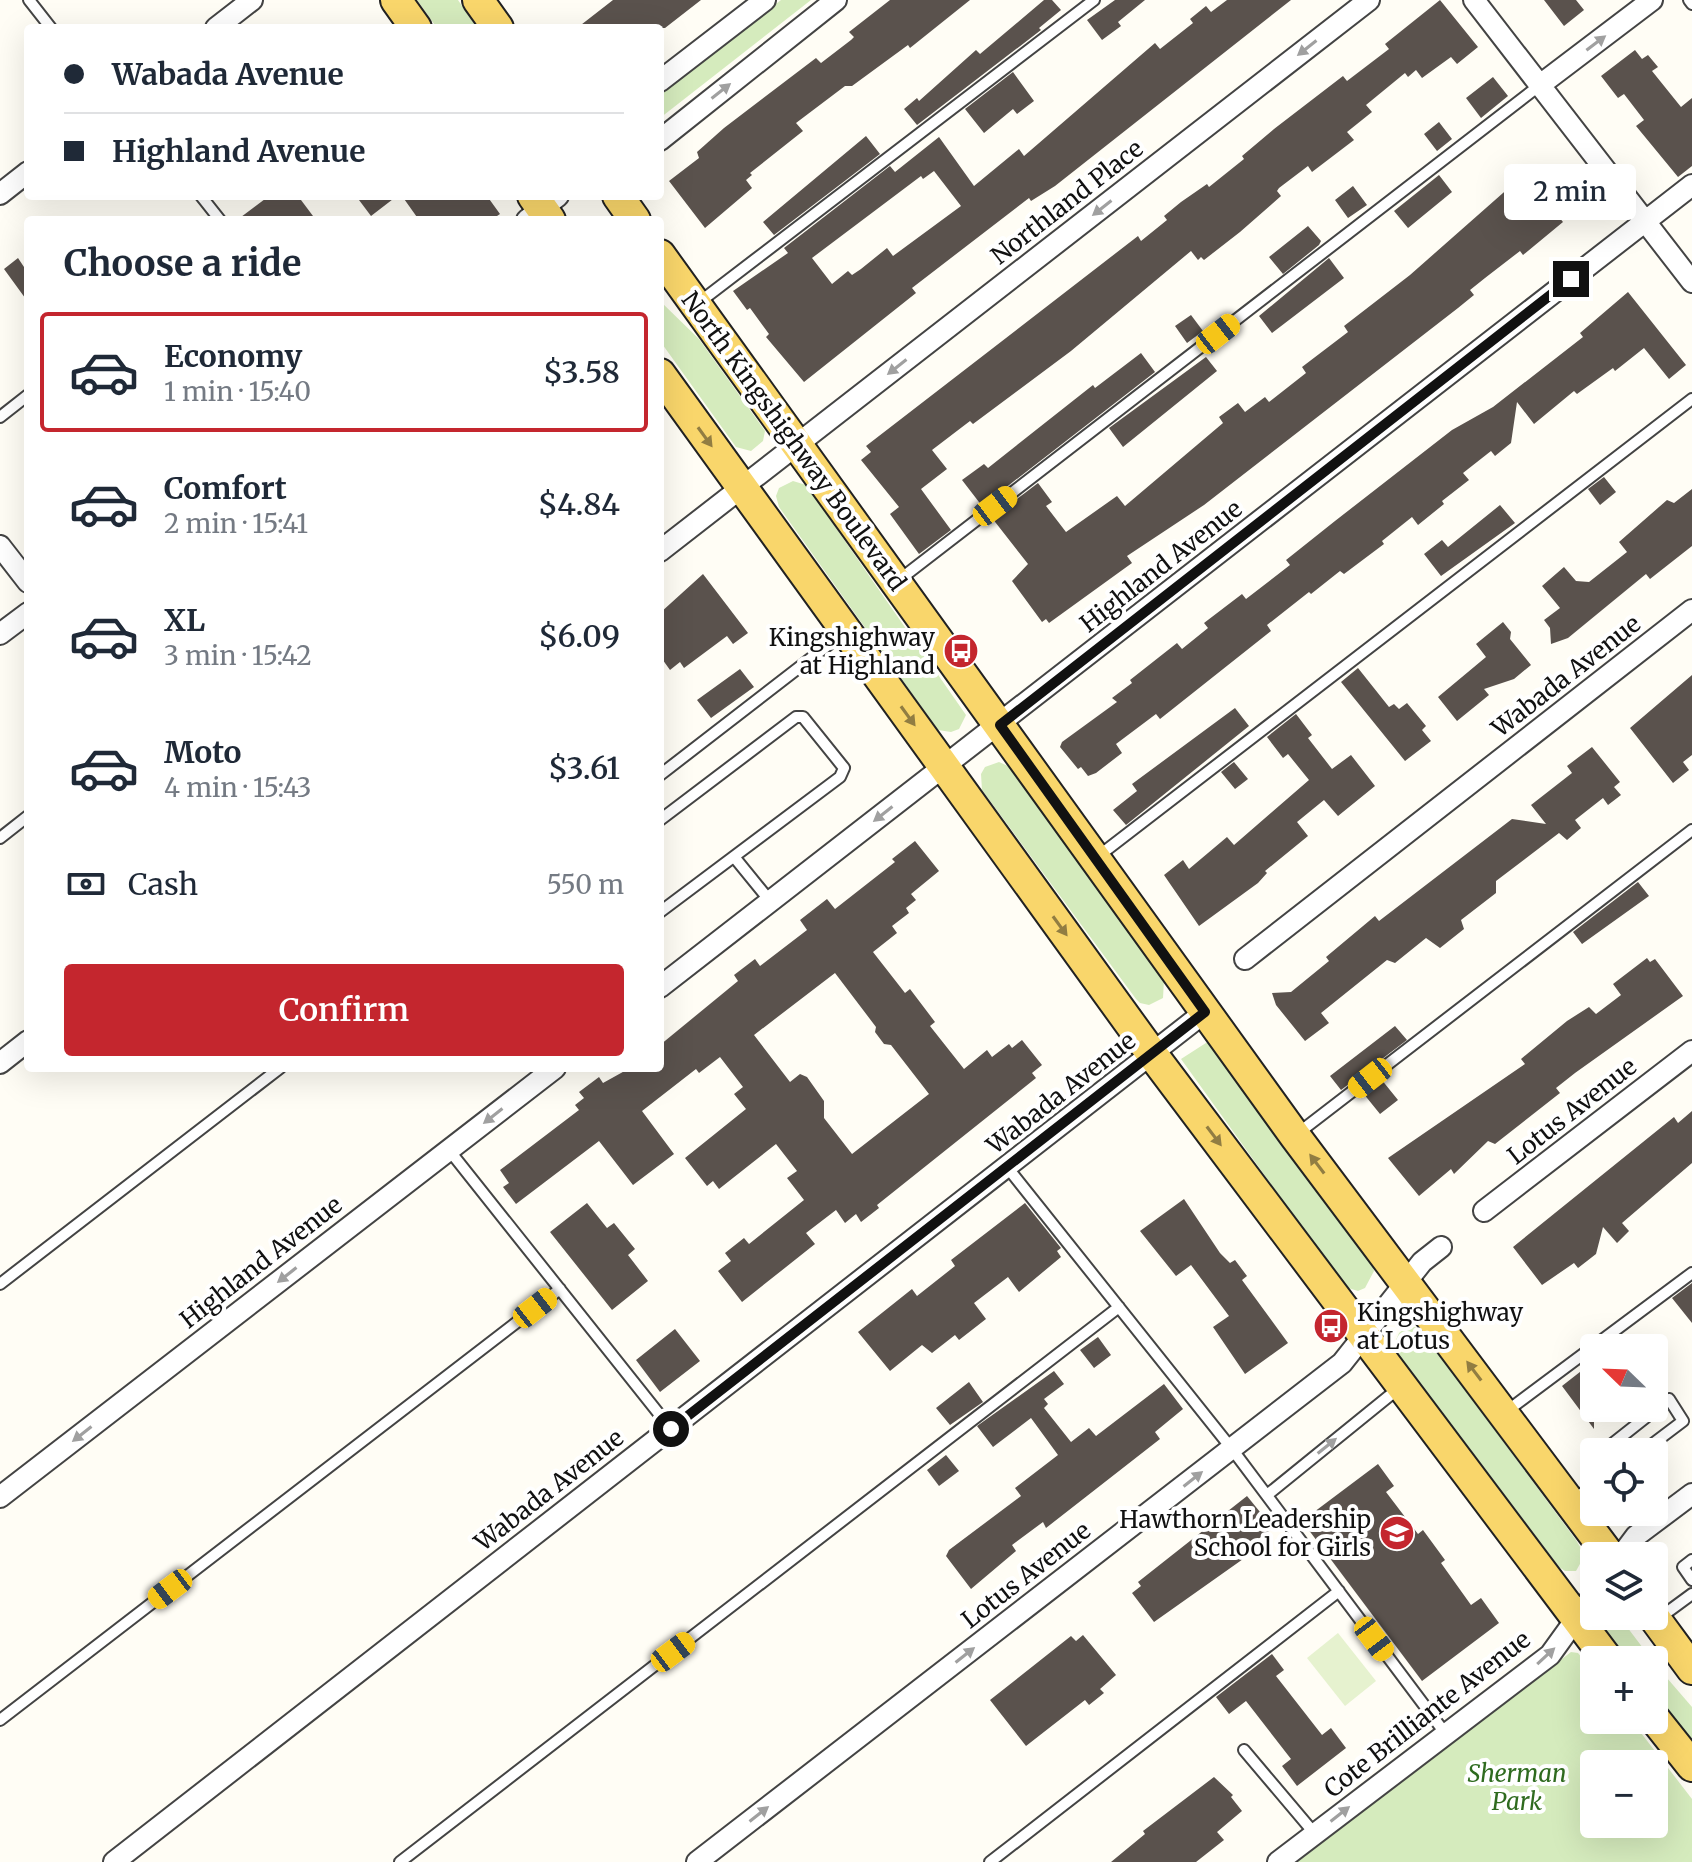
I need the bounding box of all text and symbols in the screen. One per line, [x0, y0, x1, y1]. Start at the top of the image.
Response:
one-way arrow [1586, 35, 1607, 51]
one-way arrow [1297, 39, 1317, 56]
text: Wabada Avenue [112, 55, 344, 93]
one-way arrow [711, 84, 731, 100]
text: Highland Avenue [112, 132, 365, 170]
street label: Northland Place [985, 133, 1149, 271]
callout: 2 min [1505, 163, 1637, 219]
text: 2 min [1533, 175, 1607, 208]
one-way arrow [1092, 199, 1112, 215]
text: Choose a ride [64, 241, 301, 286]
route end [1553, 261, 1589, 297]
street label: North Kingshighway Boulevard [675, 285, 913, 597]
car [1192, 310, 1244, 358]
icon: car [68, 336, 140, 408]
text: Economy [164, 337, 302, 375]
text: $3.58 [543, 353, 620, 391]
one-way arrow [887, 359, 907, 375]
text: 1 min · 15:40 [164, 375, 311, 408]
one-way arrow [697, 427, 713, 448]
icon: car [68, 468, 140, 540]
text: Comfort [164, 469, 287, 507]
car [969, 482, 1021, 530]
text: $4.84 [538, 485, 620, 523]
street label: Highland Avenue [1074, 493, 1248, 639]
text: 2 min · 15:41 [164, 507, 308, 540]
icon: car [68, 600, 140, 672]
text: XL [164, 601, 205, 639]
street label: Wabada Avenue [1484, 608, 1647, 744]
text: $6.09 [538, 617, 620, 655]
place label: Kingshighway at Highland [769, 622, 935, 681]
bus stop icon: Kingshighway at Highland [942, 632, 980, 670]
text: 3 min · 15:42 [164, 639, 312, 672]
one-way arrow [899, 705, 915, 726]
icon: car [68, 732, 140, 804]
text: Moto [164, 733, 242, 771]
text: $3.61 [548, 749, 620, 787]
text: 4 min · 15:43 [164, 771, 311, 804]
one-way arrow [873, 806, 893, 822]
icon: cash [64, 862, 108, 906]
text: Cash [128, 865, 198, 903]
text: 550 m [547, 868, 624, 901]
one-way arrow [1052, 916, 1067, 937]
button: Confirm [64, 964, 624, 1056]
street label: Wabada Avenue [979, 1025, 1142, 1161]
street label: Lotus Avenue [1501, 1051, 1643, 1171]
car [1344, 1054, 1396, 1102]
one-way arrow [483, 1107, 503, 1123]
one-way arrow [1205, 1126, 1221, 1146]
one-way arrow [1309, 1154, 1325, 1174]
street label: Highland Avenue [174, 1189, 348, 1335]
one-way arrow [277, 1266, 297, 1282]
car [509, 1284, 561, 1332]
place label: Kingshighway at Lotus [1357, 1297, 1523, 1356]
bus stop icon: Kingshighway at Lotus [1312, 1307, 1350, 1345]
north arrow [1580, 1334, 1668, 1422]
map controls [1580, 1334, 1668, 1838]
one-way arrow [1466, 1361, 1482, 1381]
route start [653, 1411, 689, 1447]
street label: Wabada Avenue [467, 1422, 630, 1558]
one-way arrow [71, 1425, 92, 1441]
one-way arrow [1317, 1438, 1337, 1455]
button: locate [1580, 1438, 1668, 1526]
one-way arrow [1182, 1471, 1203, 1488]
place label: Hawthorn Leadership School for Girls [1119, 1504, 1371, 1563]
school or university icon: Hawthorn Leadership School for Girls [1378, 1514, 1416, 1552]
street label: Lotus Avenue [955, 1515, 1097, 1635]
button: layers [1580, 1542, 1668, 1630]
car [144, 1565, 196, 1613]
car [1350, 1613, 1398, 1665]
street label: Cote Brilliante Avenue [1318, 1624, 1536, 1804]
car [647, 1628, 699, 1676]
button: + [1580, 1646, 1668, 1734]
one-way arrow [955, 1648, 975, 1664]
one-way arrow [1536, 1648, 1555, 1666]
button: − [1580, 1750, 1668, 1838]
park label: Sherman Park [1467, 1758, 1567, 1817]
one-way arrow [749, 1807, 769, 1823]
one-way arrow [1330, 1807, 1350, 1823]

